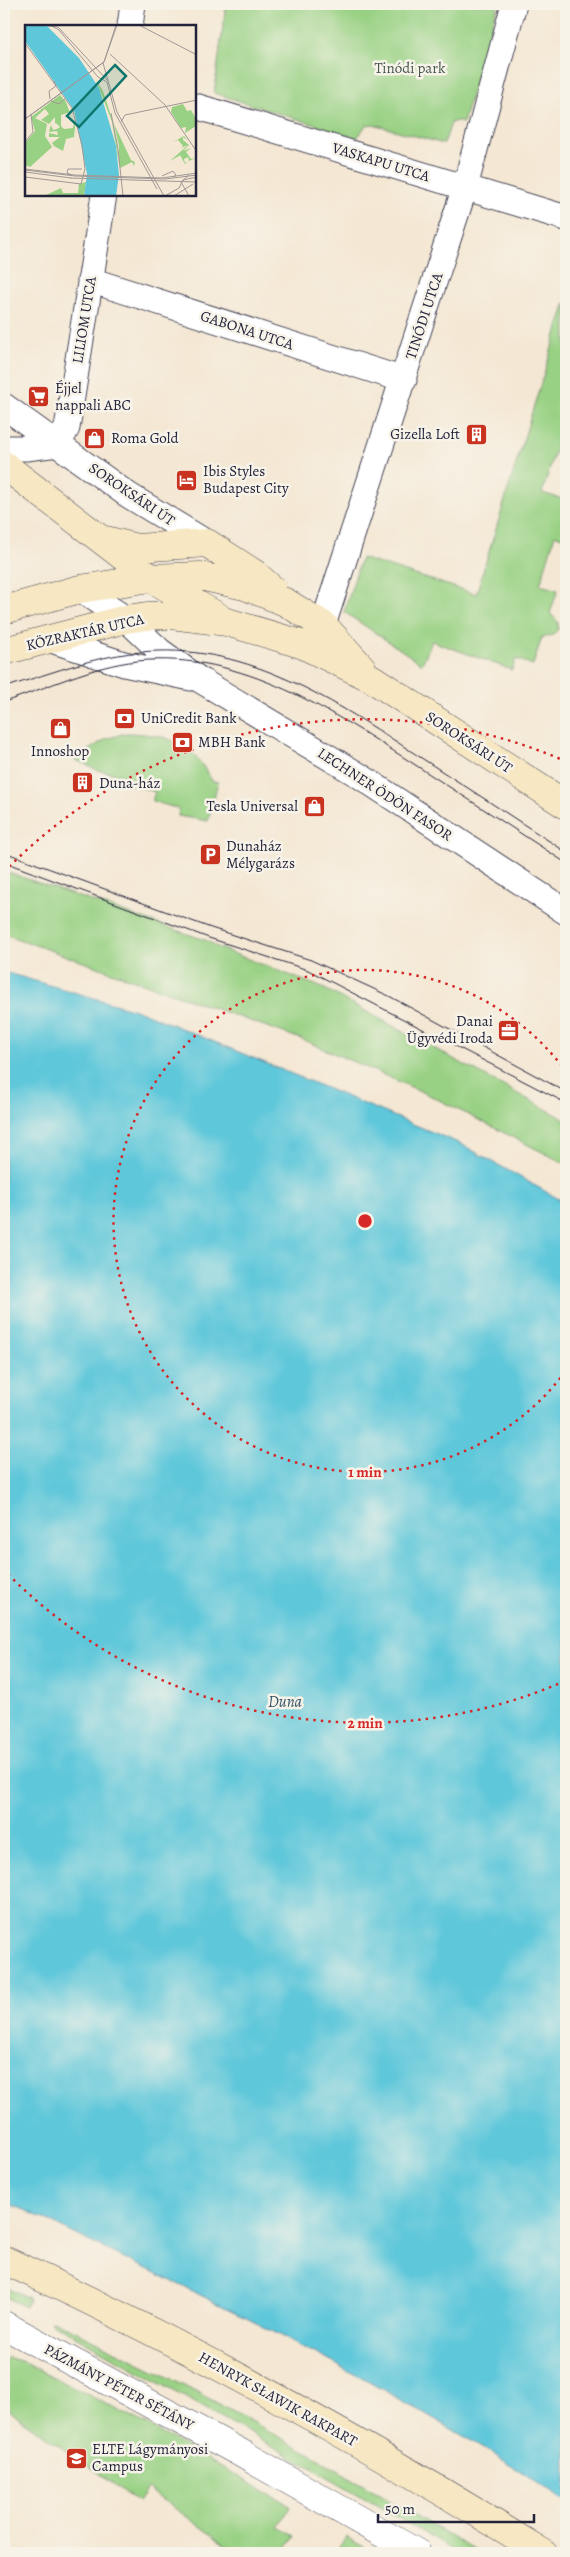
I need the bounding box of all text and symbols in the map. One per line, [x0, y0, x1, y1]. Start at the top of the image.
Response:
inset map [25, 25, 196, 196]
park label: Tinódi park [374, 58, 446, 78]
street label: VASKAPU UTCA [329, 137, 432, 186]
street label: TINÓDI UTCA [401, 270, 448, 362]
street label: LILIOM UTCA [67, 275, 101, 365]
street label: GABONA UTCA [198, 306, 296, 355]
place label: Éjjel nappali ABC [55, 378, 131, 415]
supermarket icon: Éjjel nappali ABC [27, 385, 51, 409]
building icon: Gizella Loft [464, 422, 488, 446]
place label: Gizella Loft [390, 424, 460, 444]
shop icon: Roma Gold [83, 426, 107, 450]
place label: Roma Gold [111, 428, 179, 448]
street label: SOROKSÁRI ÚT [85, 458, 180, 531]
place label: Ibis Styles Budapest City [203, 461, 289, 498]
hotel icon: Ibis Styles Budapest City [175, 468, 199, 492]
street label: KÖZRAKTÁR UTCA [24, 609, 146, 655]
bank icon: UniCredit Bank [113, 706, 137, 730]
street label: SOROKSÁRI ÚT [422, 706, 517, 778]
place label: UniCredit Bank [141, 708, 237, 728]
shop icon: Innoshop [48, 716, 72, 740]
bank icon: MBH Bank [170, 730, 194, 754]
place label: MBH Bank [198, 732, 266, 752]
place label: Innoshop [31, 741, 89, 761]
street label: LECHNER ÖDÖN FASOR [314, 743, 457, 846]
building icon: Duna-ház [71, 771, 95, 795]
place label: Duna-ház [99, 773, 161, 793]
shop icon: Tesla Universal [302, 794, 326, 818]
place label: Tesla Universal [206, 796, 298, 816]
place label: Dunaház Mélygarázs [226, 836, 295, 873]
parking icon: Dunaház Mélygarázs [198, 843, 222, 867]
place label: Danai Ügyvédi Iroda [407, 1011, 493, 1048]
office icon: Danai Ügyvédi Iroda [497, 1018, 521, 1042]
centre of rings [356, 1212, 374, 1230]
text: 1 min [348, 1462, 382, 1482]
water label: Duna [268, 1691, 303, 1713]
text: 2 min [347, 1713, 383, 1733]
street label: PÁZMÁNY PÉTER SÉTÁNY [41, 2339, 198, 2435]
street label: HENRYK SŁAWIK RAKPART [195, 2347, 362, 2451]
place label: ELTE Lágymányosi Campus [92, 2439, 208, 2476]
school or university icon: ELTE Lágymányosi Campus [64, 2446, 88, 2470]
scale bar [378, 2492, 534, 2524]
text: 50 m [385, 2499, 415, 2519]

